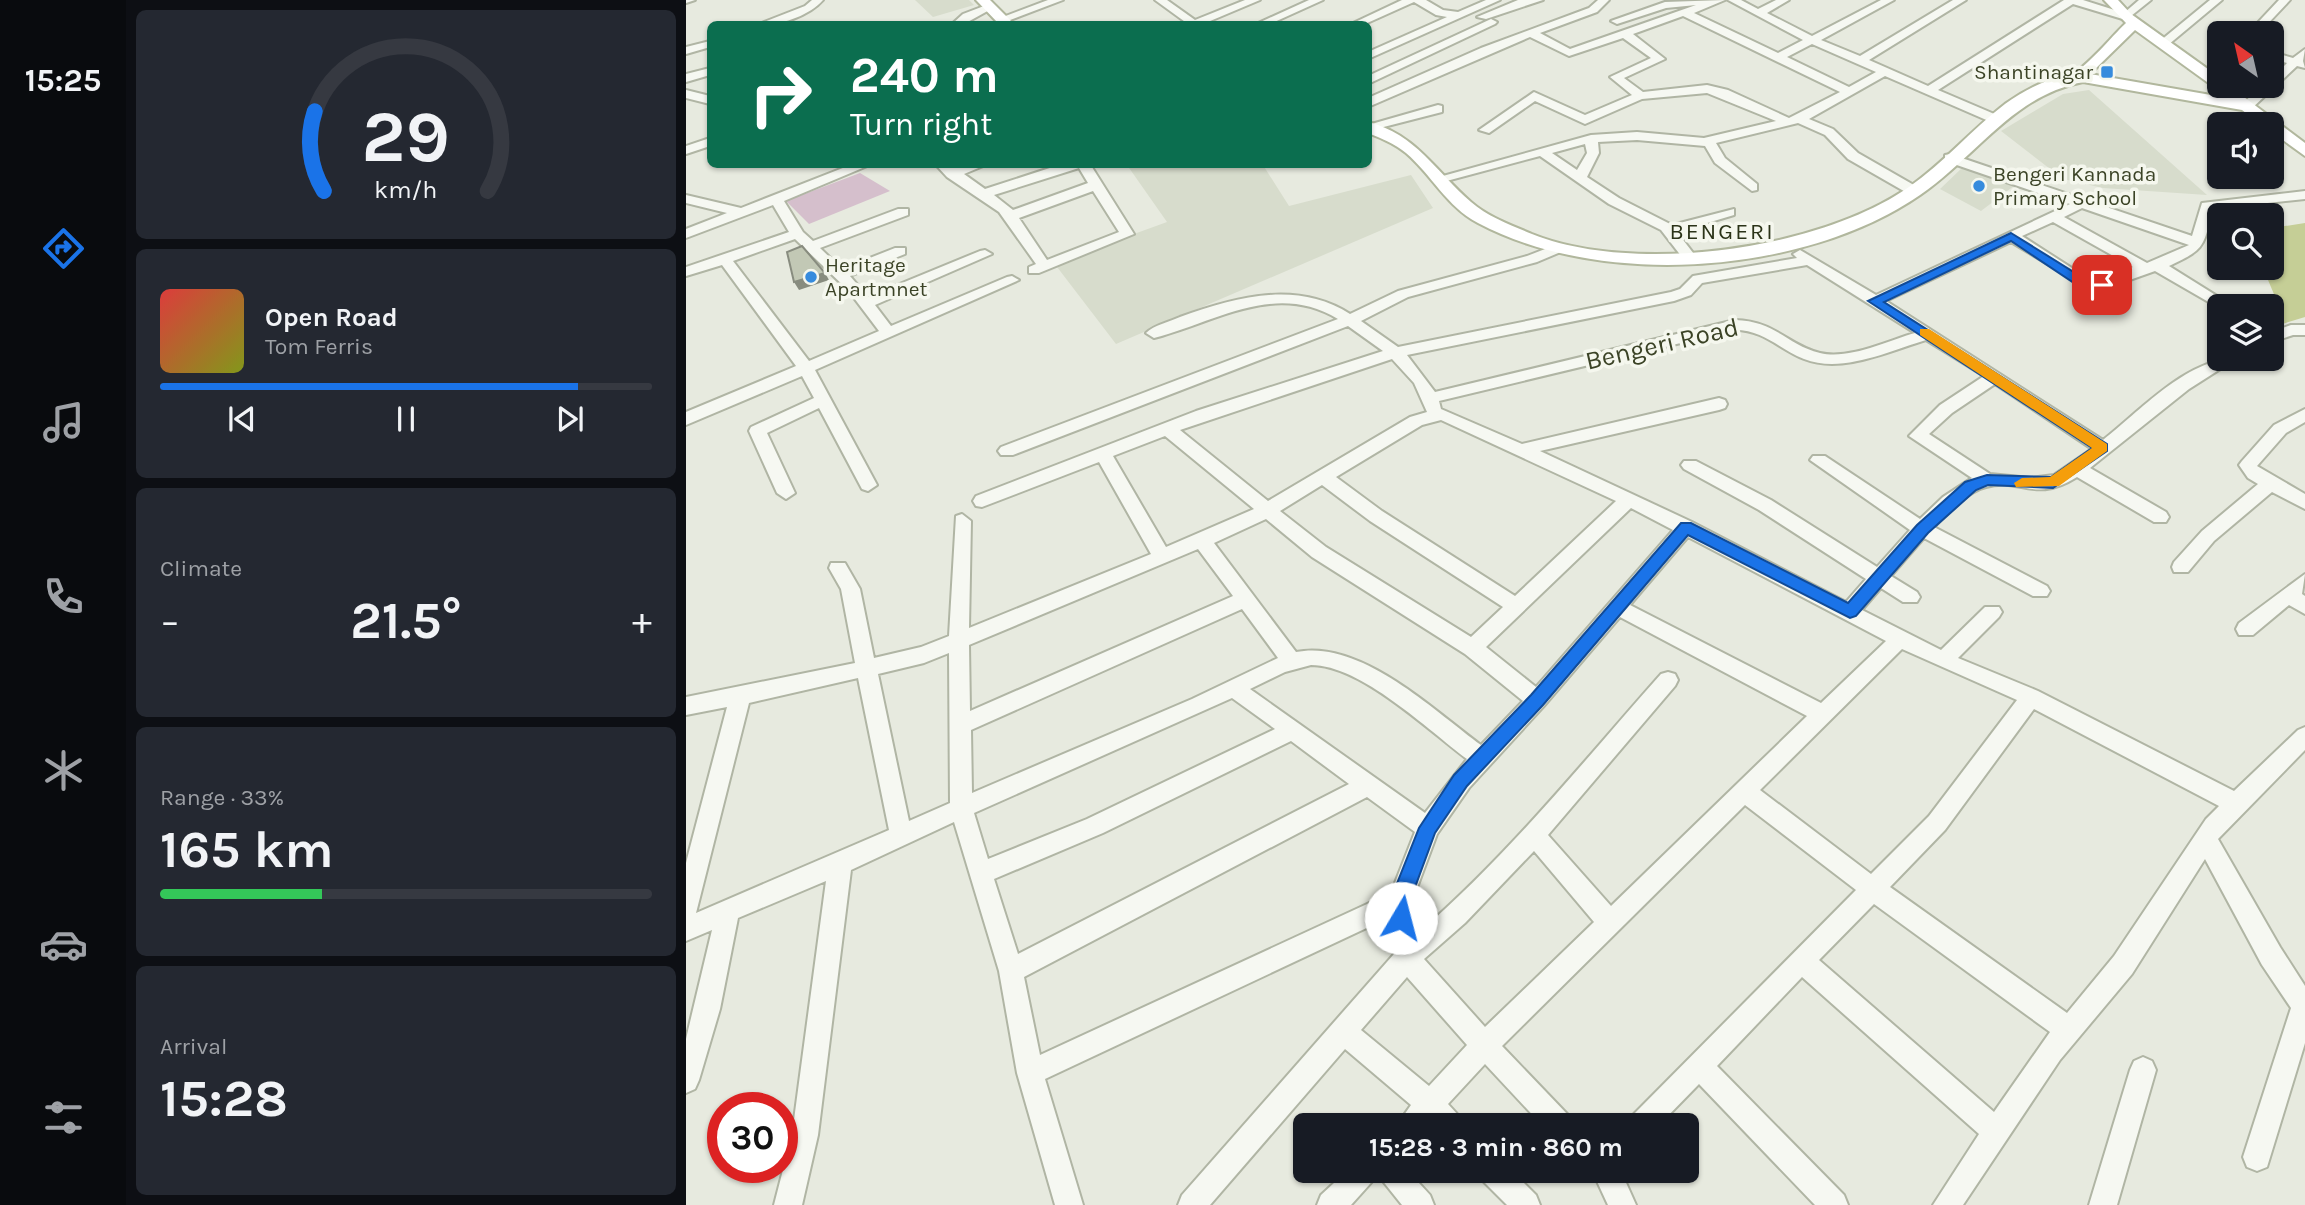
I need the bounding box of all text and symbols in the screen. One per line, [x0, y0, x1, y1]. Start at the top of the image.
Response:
north arrow [2207, 21, 2284, 98]
map controls [2207, 21, 2284, 371]
text: 240 m [850, 47, 999, 104]
icon: right [735, 49, 826, 140]
place label: Shantinagar [1974, 60, 2093, 84]
text: 15:25 [25, 62, 101, 99]
marker: Shantinagar [2099, 64, 2115, 80]
text: 29 [362, 94, 450, 179]
text: Turn right [850, 106, 992, 143]
button: sound [2207, 112, 2284, 189]
place label: Bengeri Kannada Primary School [1993, 162, 2156, 210]
text: km/h [374, 174, 438, 203]
marker: Bengeri Kannada Primary School [1971, 178, 1987, 194]
button: search [2207, 203, 2284, 280]
district label: BENGERI [1669, 218, 1775, 245]
icon: directions [39, 224, 88, 273]
place label: Heritage Apartmnet [825, 253, 927, 301]
pin [2072, 255, 2132, 315]
icon: arrive [2083, 266, 2121, 304]
marker: Heritage Apartmnet [803, 269, 819, 285]
button: layers [2207, 294, 2284, 371]
text: Open Road [265, 302, 398, 333]
street label: Bengeri Road [1582, 311, 1742, 377]
text: Tom Ferris [265, 333, 373, 360]
icon: music [39, 398, 88, 447]
icon: previous [223, 400, 261, 438]
icon: pause [387, 400, 425, 438]
icon: next [551, 400, 589, 438]
text: Climate [160, 555, 242, 582]
icon: phone [39, 572, 88, 621]
text: 21.5° [350, 590, 462, 651]
text: − [160, 599, 180, 644]
text: + [632, 599, 652, 644]
icon: climate [39, 746, 88, 795]
text: Range · 33% [160, 784, 284, 811]
text: 165 km [160, 819, 334, 880]
position arrow [1364, 881, 1438, 955]
icon: car [39, 920, 88, 969]
text: Arrival [160, 1033, 227, 1060]
text: 15:28 [160, 1068, 288, 1129]
speed limit sign: 30 [707, 1092, 798, 1183]
icon: filters [39, 1093, 88, 1142]
text: 15:28 · 3 min · 860 m [1369, 1132, 1623, 1163]

